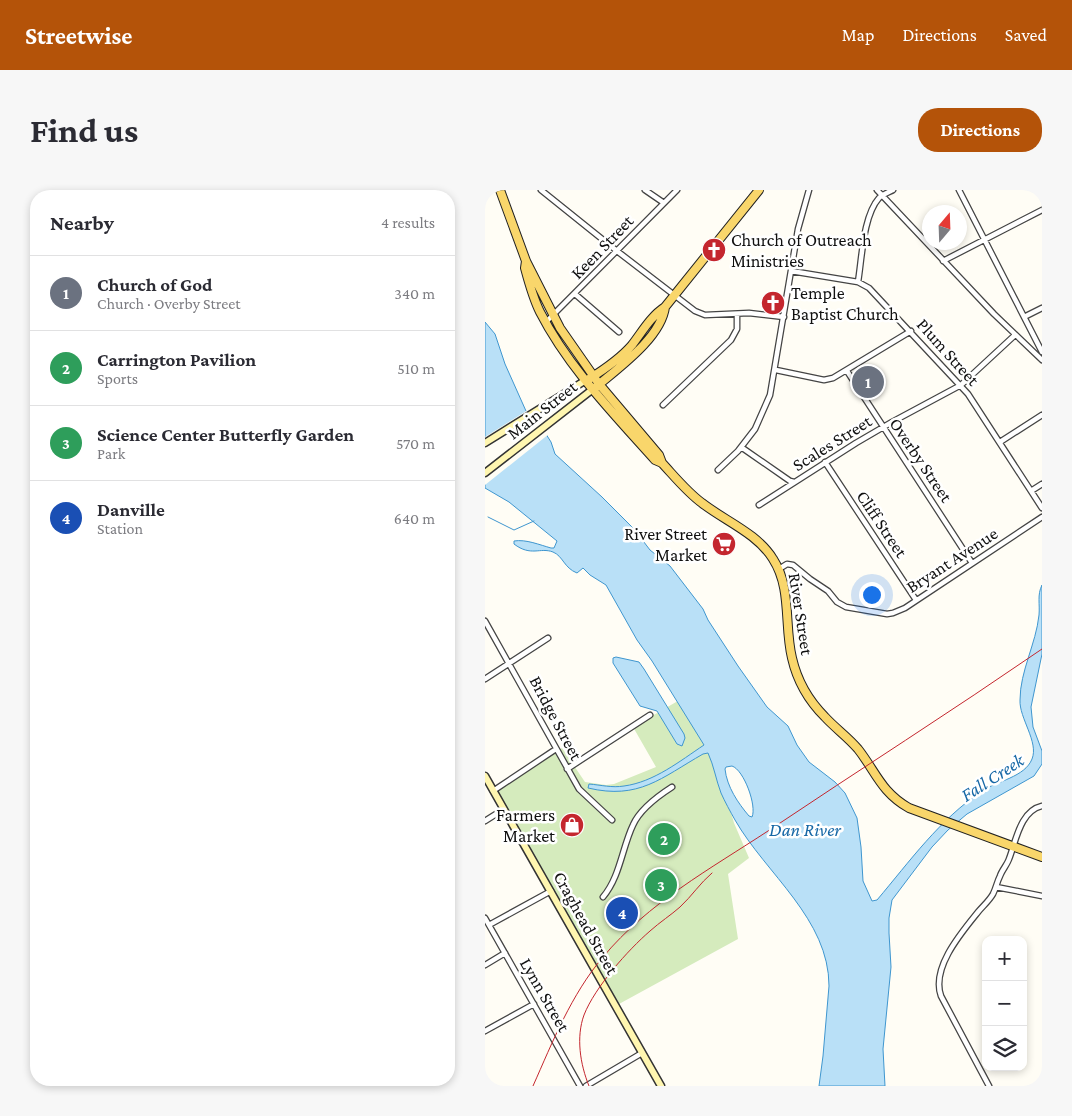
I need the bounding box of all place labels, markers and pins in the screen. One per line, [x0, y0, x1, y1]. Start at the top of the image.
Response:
place label: Church of Outreach Ministries [731, 230, 872, 271]
church icon: Church of Outreach Ministries [701, 237, 727, 263]
place label: Temple Baptist Church [791, 283, 899, 324]
church icon: Temple Baptist Church [760, 290, 786, 316]
pin: 1 [852, 363, 884, 401]
place label: River Street Market [624, 524, 708, 565]
supermarket icon: River Street Market [711, 531, 737, 557]
place label: Farmers Market [496, 805, 556, 846]
shop icon: Farmers Market [559, 812, 585, 838]
pin: 2 [648, 820, 680, 858]
pin: 3 [645, 866, 677, 904]
pin: 4 [606, 894, 638, 932]

